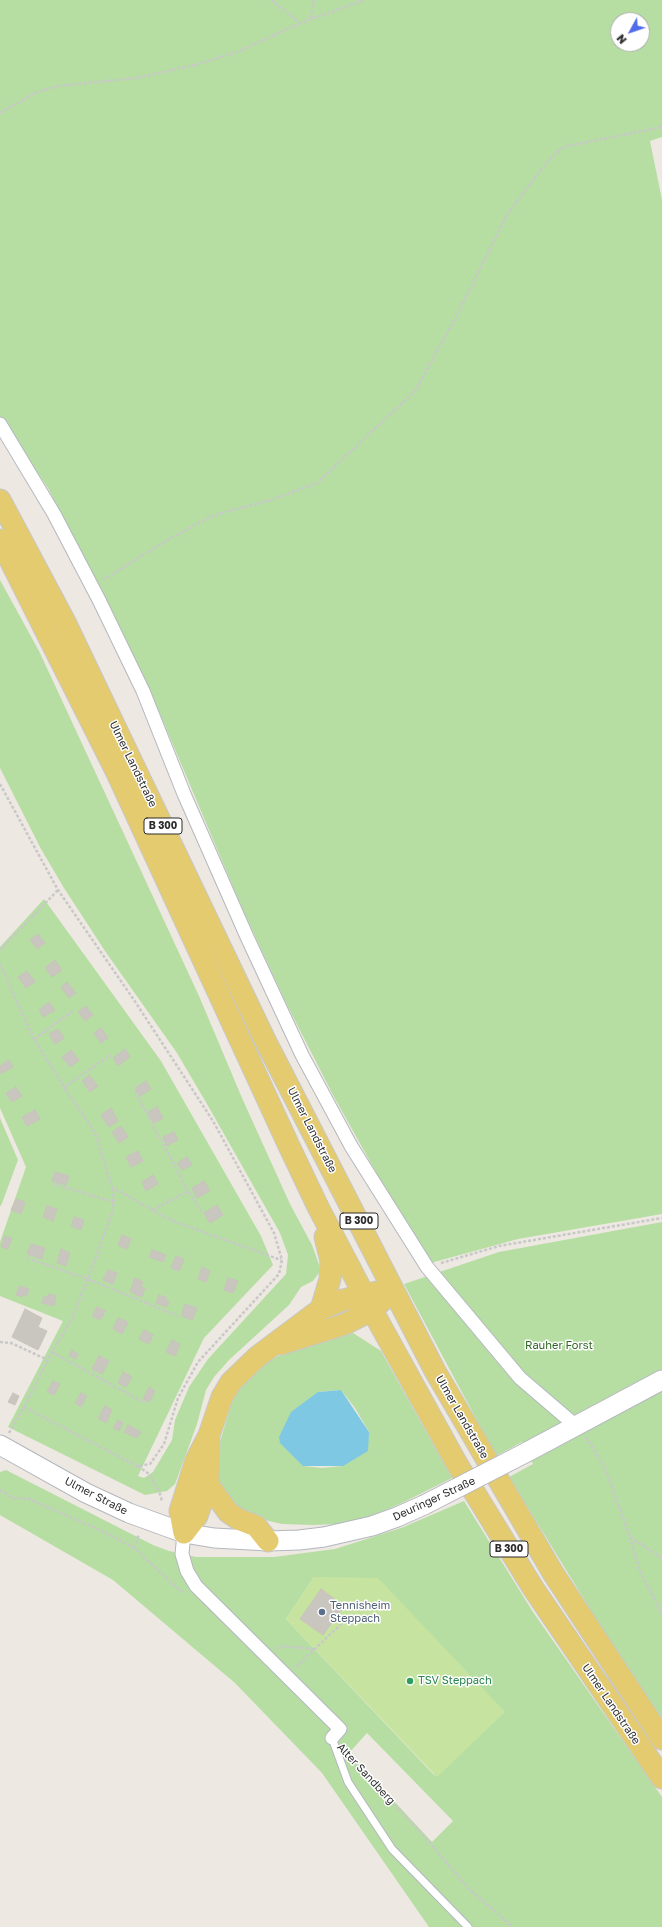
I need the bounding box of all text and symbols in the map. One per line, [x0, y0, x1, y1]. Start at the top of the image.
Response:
north arrow [610, 12, 650, 52]
text: N [614, 32, 629, 47]
street label: Ulmer Landstraße [106, 719, 160, 809]
road number: B 300 [144, 818, 182, 834]
street label: Ulmer Landstraße [285, 1085, 339, 1175]
road number: B 300 [340, 1213, 378, 1229]
park label: Rauher Forst [525, 1339, 593, 1353]
street label: Ulmer Landstraße [433, 1373, 491, 1461]
street label: Ulmer Straße [62, 1474, 130, 1518]
street label: Deuringer Straße [391, 1474, 477, 1524]
road number: B 300 [490, 1541, 528, 1557]
place label: Tennisheim Steppach [330, 1599, 390, 1625]
marker: Tennisheim Steppach [317, 1607, 327, 1617]
street label: Ulmer Landstraße [579, 1661, 643, 1747]
place label: TSV Steppach [418, 1674, 492, 1688]
marker: TSV Steppach [405, 1676, 415, 1686]
street label: Alter Sandberg [334, 1741, 398, 1807]

